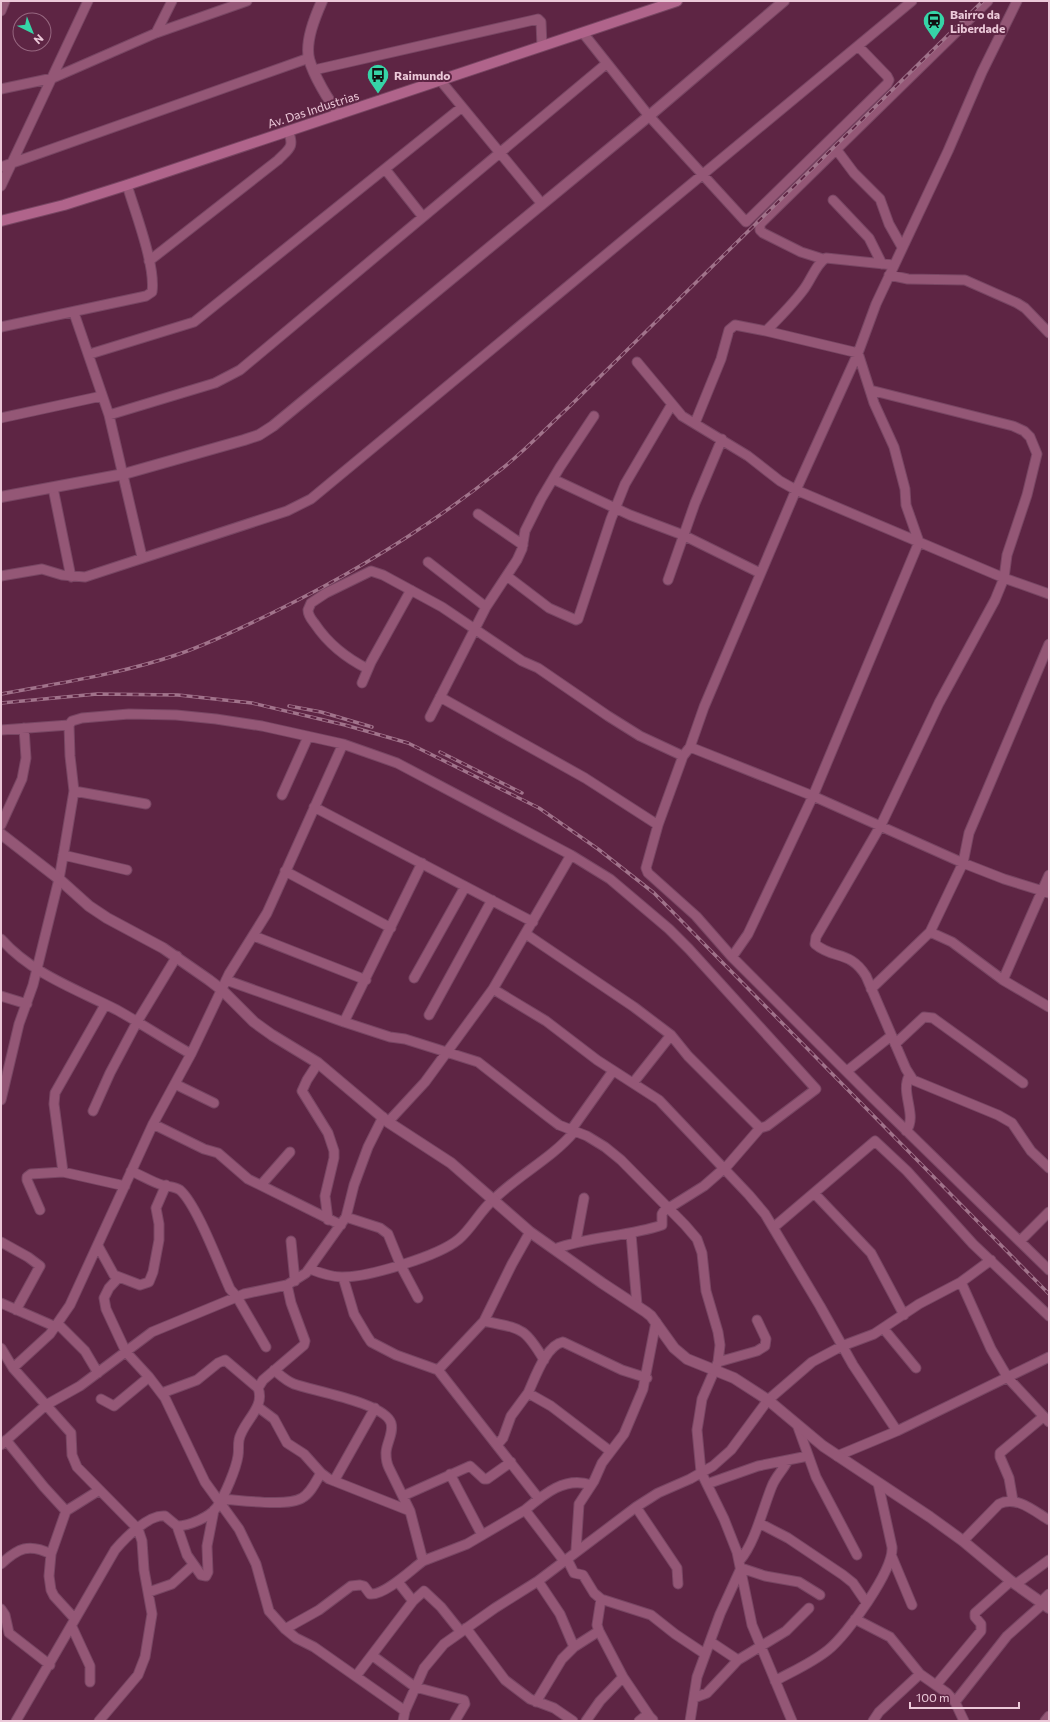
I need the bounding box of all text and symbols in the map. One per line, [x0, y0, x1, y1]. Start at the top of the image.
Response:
place label: Bairro da Liberdade [950, 7, 1005, 35]
station icon: Bairro da Liberdade [921, 8, 947, 41]
north arrow [12, 12, 52, 52]
text: N [32, 32, 47, 47]
bus stop icon: Raimundo [365, 62, 391, 95]
place label: Raimundo [394, 68, 450, 82]
street label: Av. Das Industrias [266, 88, 360, 130]
scale bar [910, 1684, 1019, 1710]
text: 100 m [916, 1690, 950, 1704]

